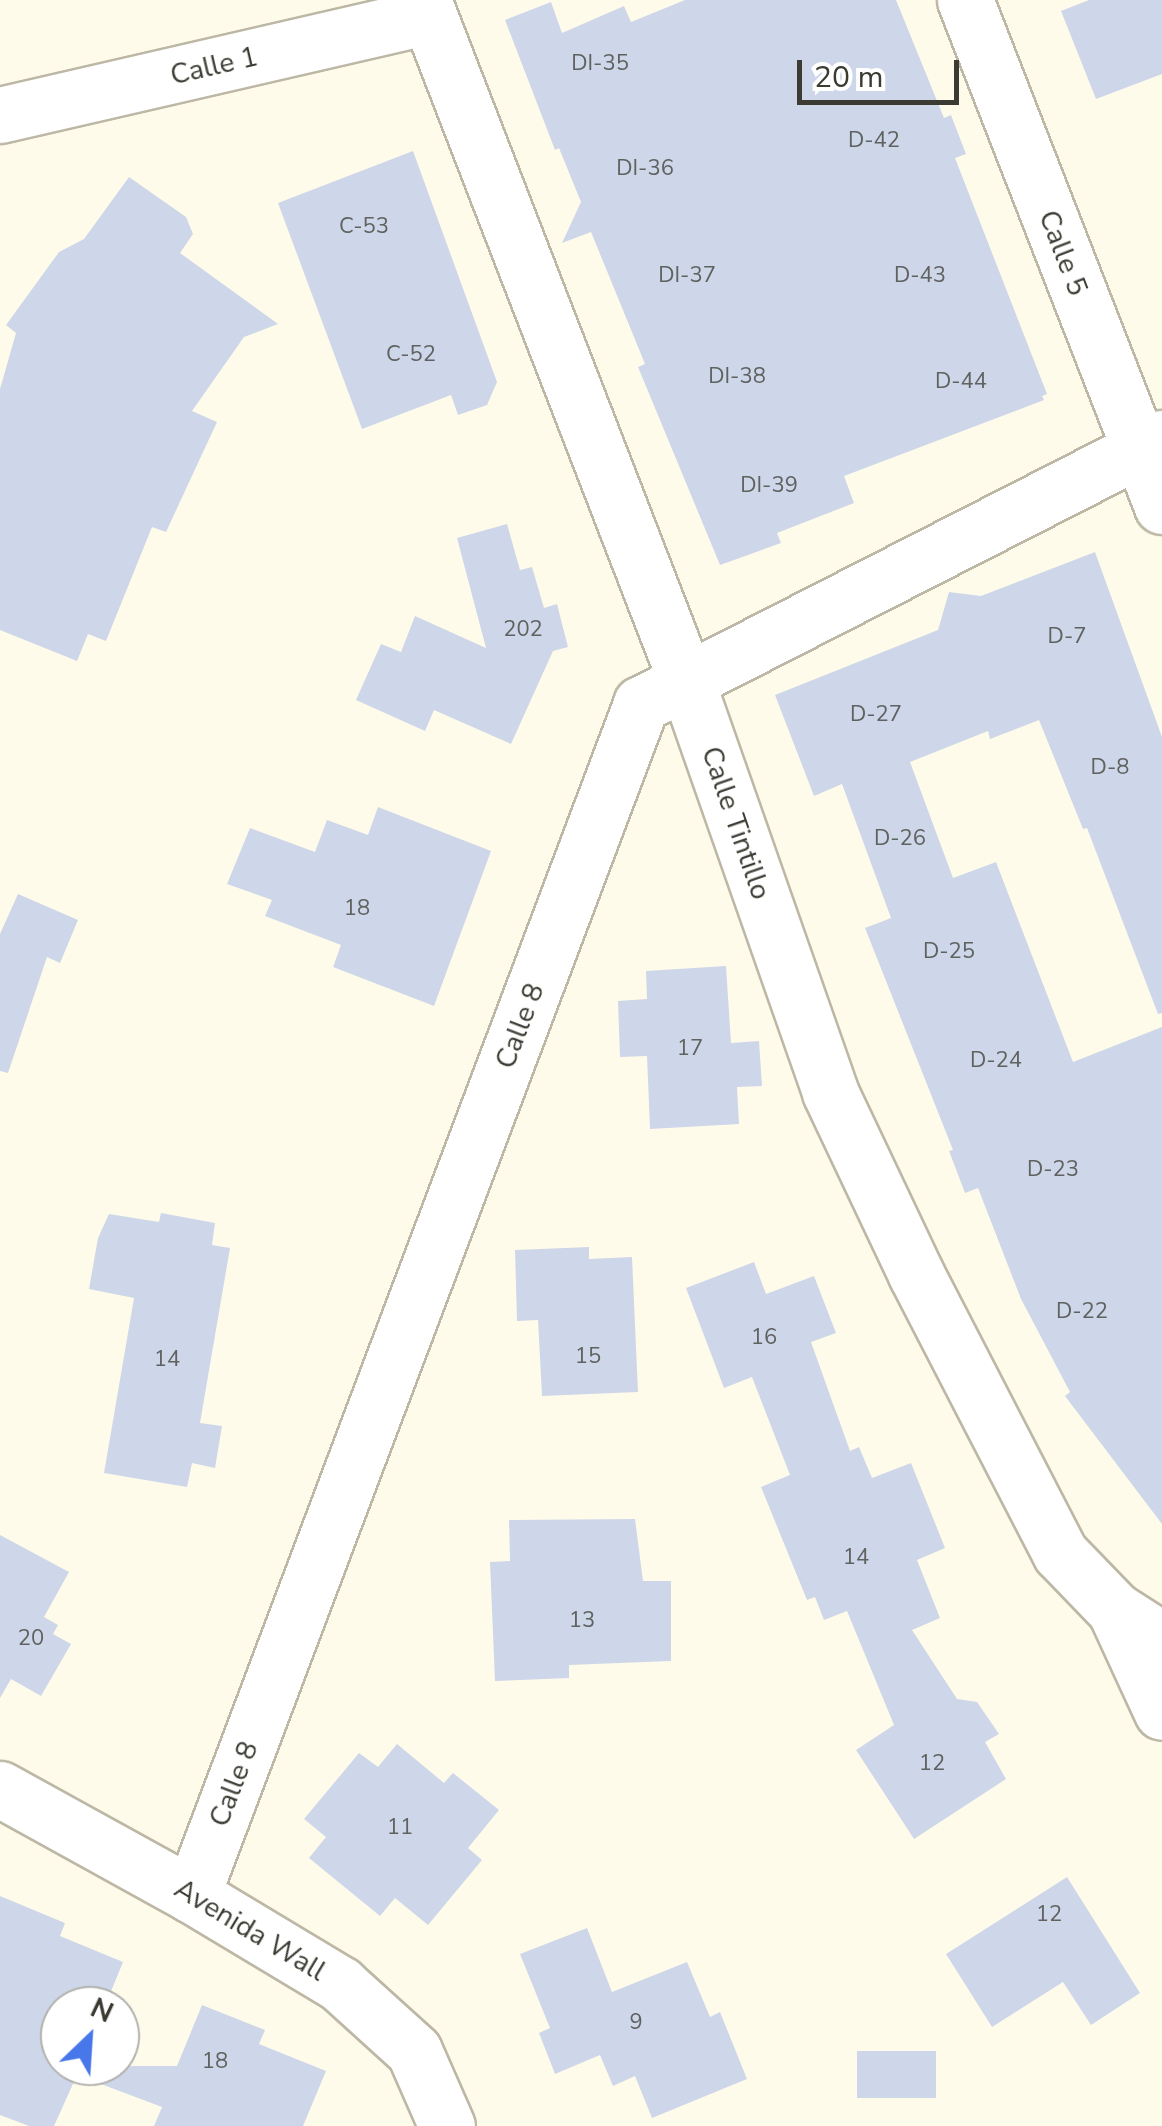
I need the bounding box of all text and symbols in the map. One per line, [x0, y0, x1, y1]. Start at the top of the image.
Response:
street label: Calle 1 [167, 40, 261, 92]
scale bar [802, 40, 964, 102]
house number: DI-35 [571, 51, 629, 77]
text: 20 m [814, 57, 883, 98]
house number: D-42 [848, 128, 900, 154]
house number: DI-36 [616, 156, 674, 182]
street label: Calle 5 [1031, 206, 1095, 300]
house number: C-53 [339, 214, 389, 240]
house number: DI-37 [658, 263, 716, 289]
house number: D-43 [894, 263, 946, 289]
house number: C-52 [386, 342, 436, 368]
house number: DI-38 [708, 364, 766, 390]
house number: D-44 [935, 369, 987, 395]
house number: DI-39 [740, 473, 798, 499]
house number: 202 [503, 617, 543, 643]
house number: D-7 [1048, 624, 1086, 650]
house number: D-27 [850, 702, 902, 728]
street label: Calle Tintillo [694, 742, 778, 904]
house number: D-8 [1091, 755, 1129, 781]
house number: D-26 [874, 826, 926, 852]
house number: 18 [344, 896, 370, 922]
house number: D-25 [923, 939, 975, 965]
street label: Calle 8 [488, 979, 552, 1073]
house number: 17 [677, 1036, 703, 1062]
house number: D-24 [970, 1048, 1022, 1074]
house number: D-23 [1027, 1157, 1079, 1183]
house number: D-22 [1056, 1299, 1108, 1325]
house number: 16 [751, 1325, 777, 1351]
house number: 15 [575, 1344, 601, 1370]
house number: 14 [154, 1347, 180, 1373]
house number: 14 [843, 1545, 869, 1571]
house number: 13 [569, 1608, 595, 1634]
house number: 20 [18, 1626, 44, 1652]
street label: Calle 8 [202, 1737, 266, 1831]
house number: 12 [919, 1751, 945, 1777]
house number: 11 [387, 1815, 413, 1841]
street label: Avenida Wall [168, 1872, 332, 1988]
house number: 12 [1036, 1902, 1062, 1928]
north arrow [40, 1986, 140, 2086]
text: N [84, 1989, 119, 2032]
house number: 9 [629, 2010, 643, 2036]
house number: 18 [202, 2049, 228, 2075]

